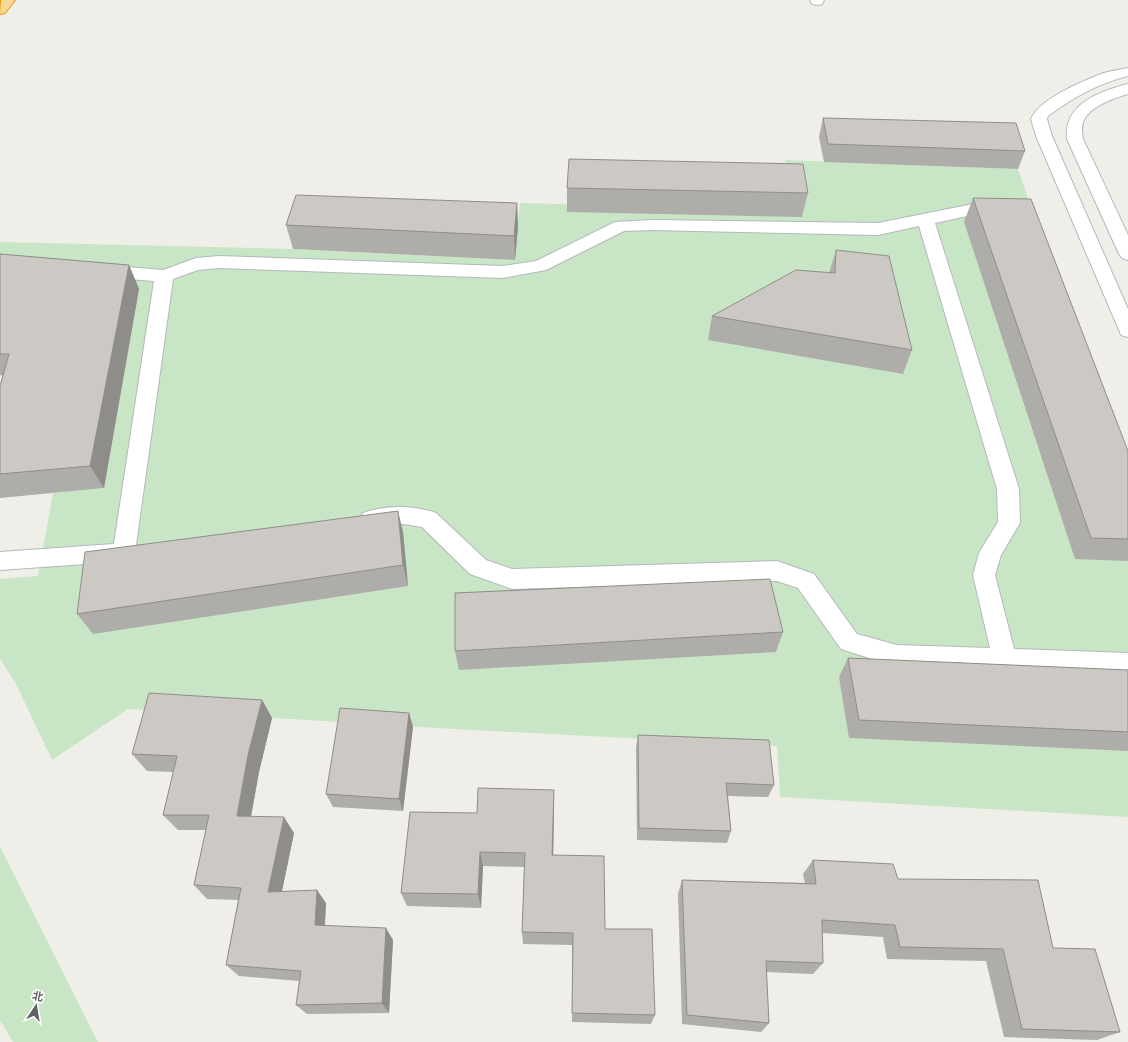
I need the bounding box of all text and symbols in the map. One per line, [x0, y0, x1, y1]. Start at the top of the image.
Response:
north arrow [16, 986, 56, 1026]
text: 北 [31, 988, 45, 1003]

